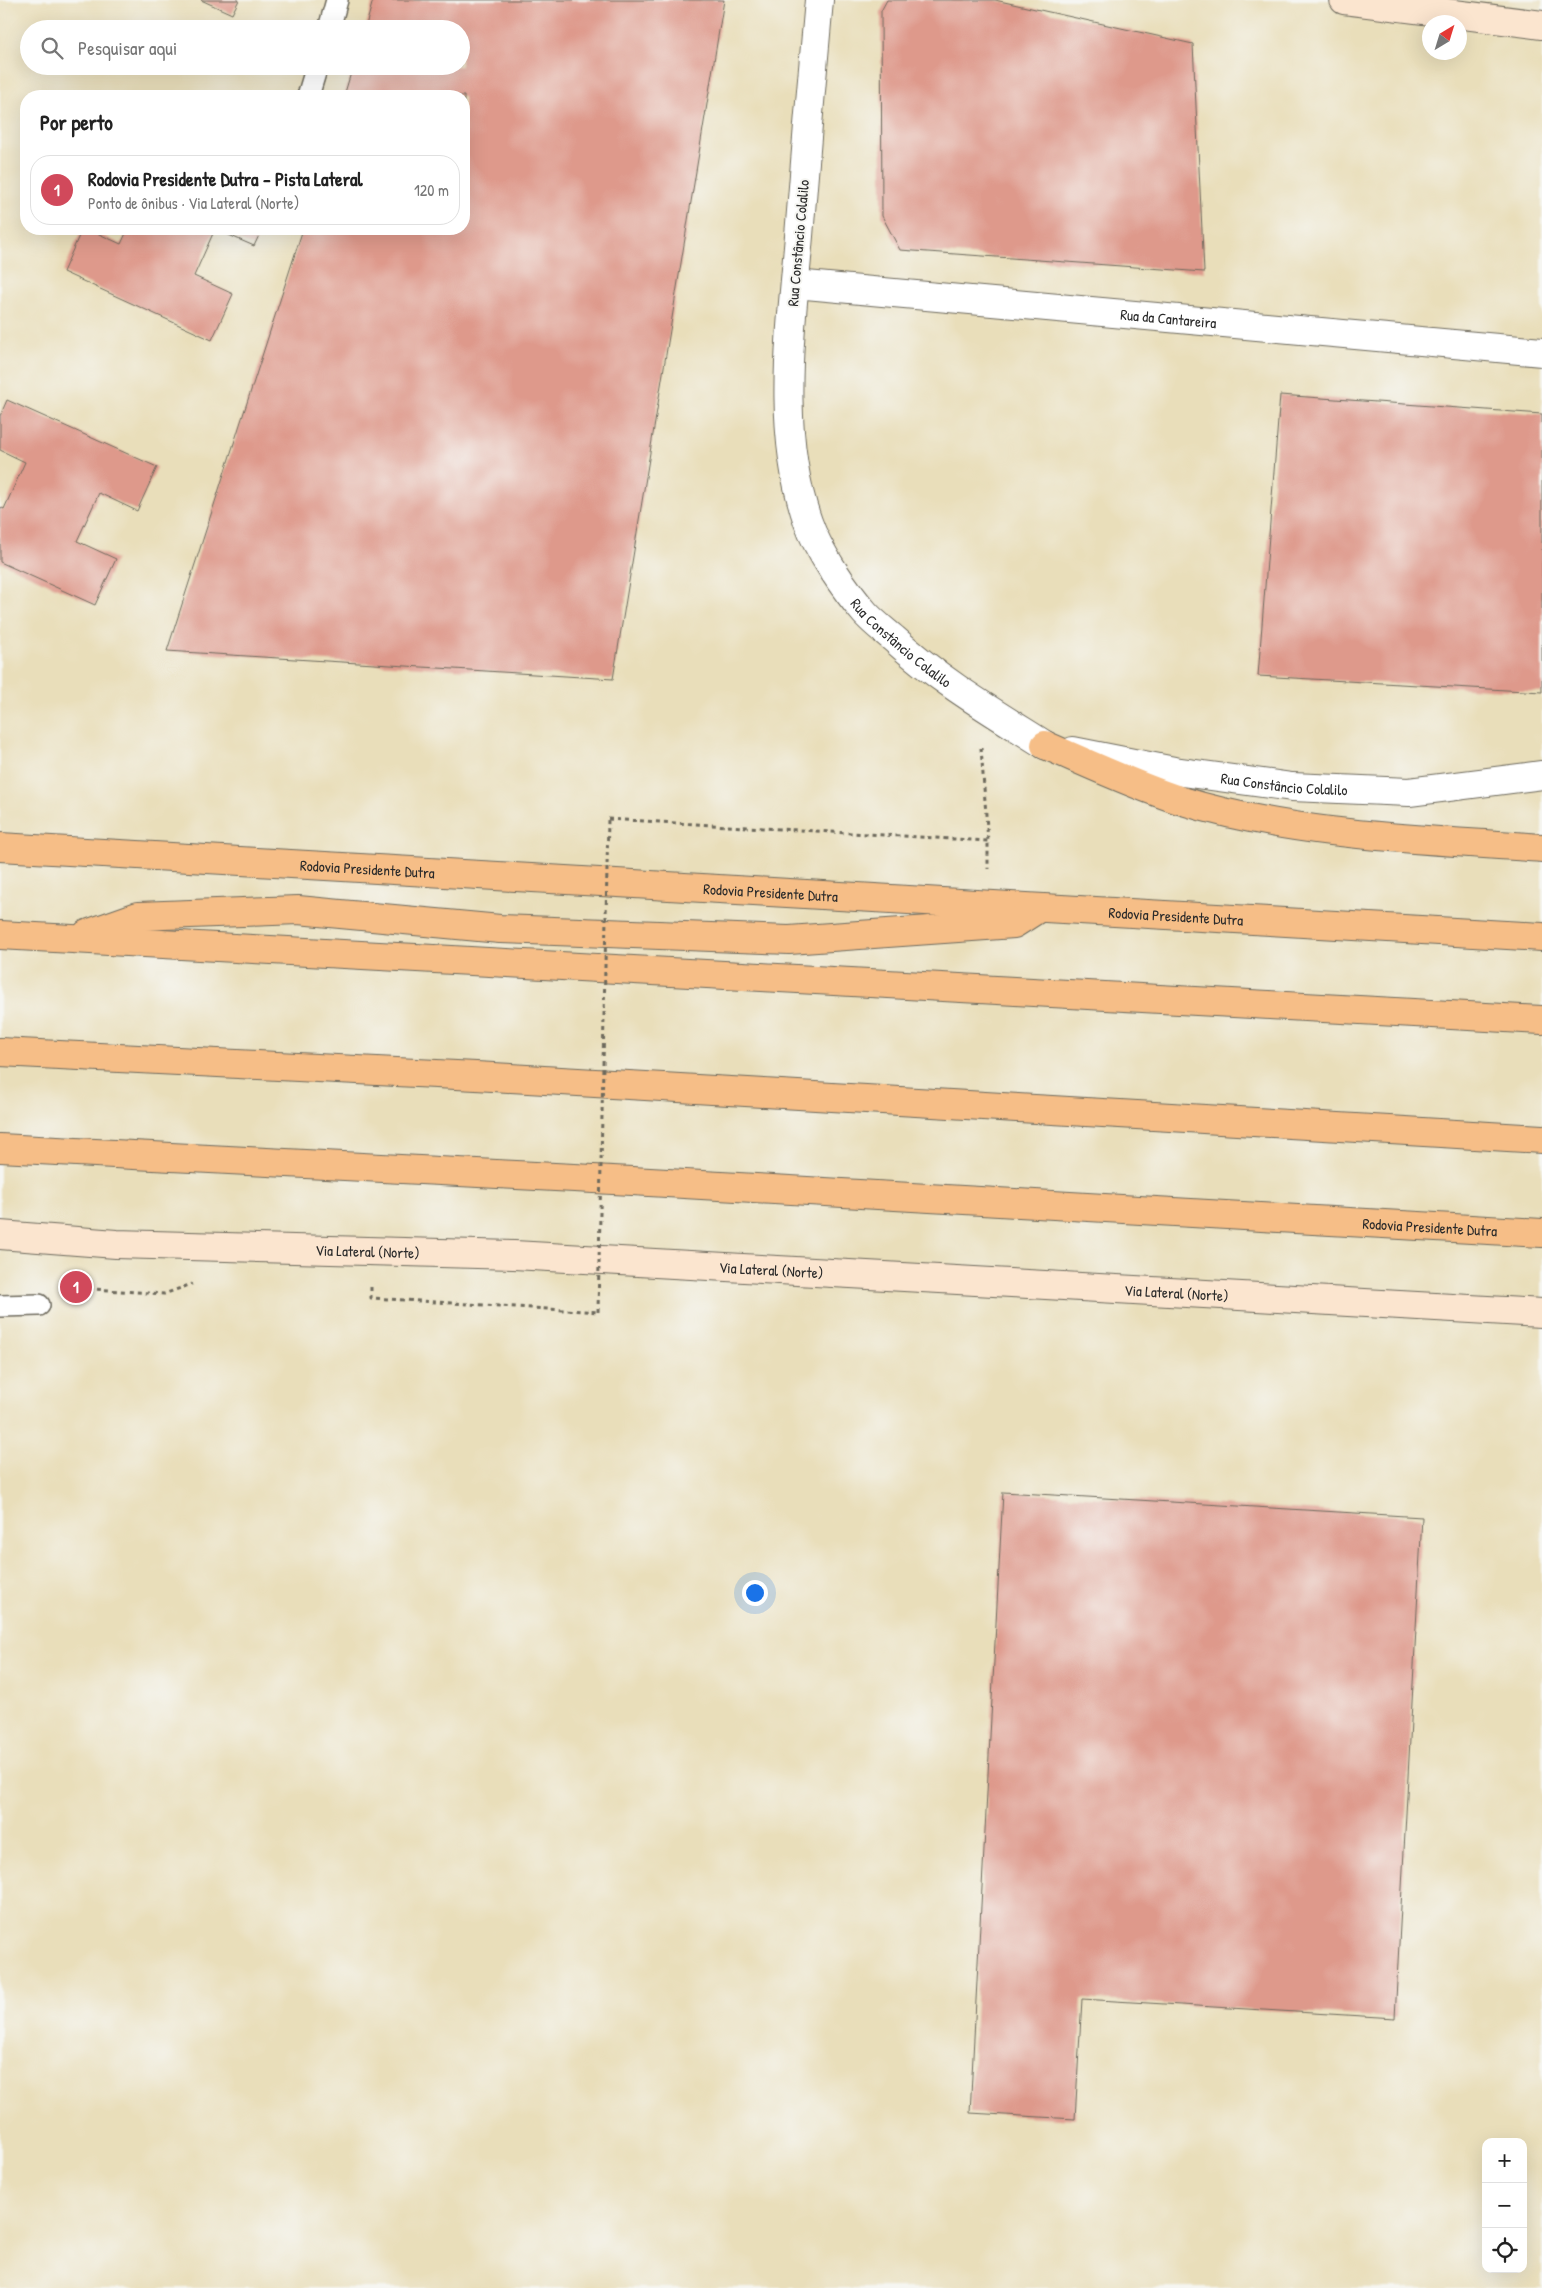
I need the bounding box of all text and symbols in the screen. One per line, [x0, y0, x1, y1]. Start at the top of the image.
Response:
north arrow [1422, 15, 1467, 60]
search box [20, 20, 470, 75]
icon: search [38, 34, 66, 62]
text: Pesquisar aqui [78, 35, 177, 61]
text: Por perto [40, 108, 113, 137]
text: Rodovia Presidente Dutra - Pista Lateral [88, 166, 362, 192]
text: 1 [54, 179, 60, 201]
text: 120 m [414, 179, 449, 201]
street label: Rua Constâncio Colalilo [782, 179, 814, 307]
text: Ponto de ônibus · Via Lateral (Norte) [88, 192, 299, 214]
street label: Rua da Cantareira [1120, 303, 1217, 333]
street label: Rua Constâncio Colalilo [846, 594, 956, 692]
street label: Rua Constâncio Colalilo [1220, 767, 1348, 800]
street label: Rodovia Presidente Dutra [299, 854, 435, 883]
street label: Rodovia Presidente Dutra [703, 878, 839, 906]
street label: Rodovia Presidente Dutra [1108, 901, 1244, 930]
street label: Rodovia Presidente Dutra [1362, 1212, 1498, 1241]
street label: Via Lateral (Norte) [315, 1239, 420, 1263]
street label: Via Lateral (Norte) [718, 1256, 824, 1283]
pin: 1 [60, 1268, 92, 1306]
street label: Via Lateral (Norte) [1124, 1279, 1229, 1306]
your location [742, 1580, 768, 1606]
map controls [1482, 2138, 1527, 2273]
button: + [1482, 2138, 1527, 2183]
button: − [1482, 2183, 1527, 2228]
button: locate [1482, 2228, 1527, 2273]

